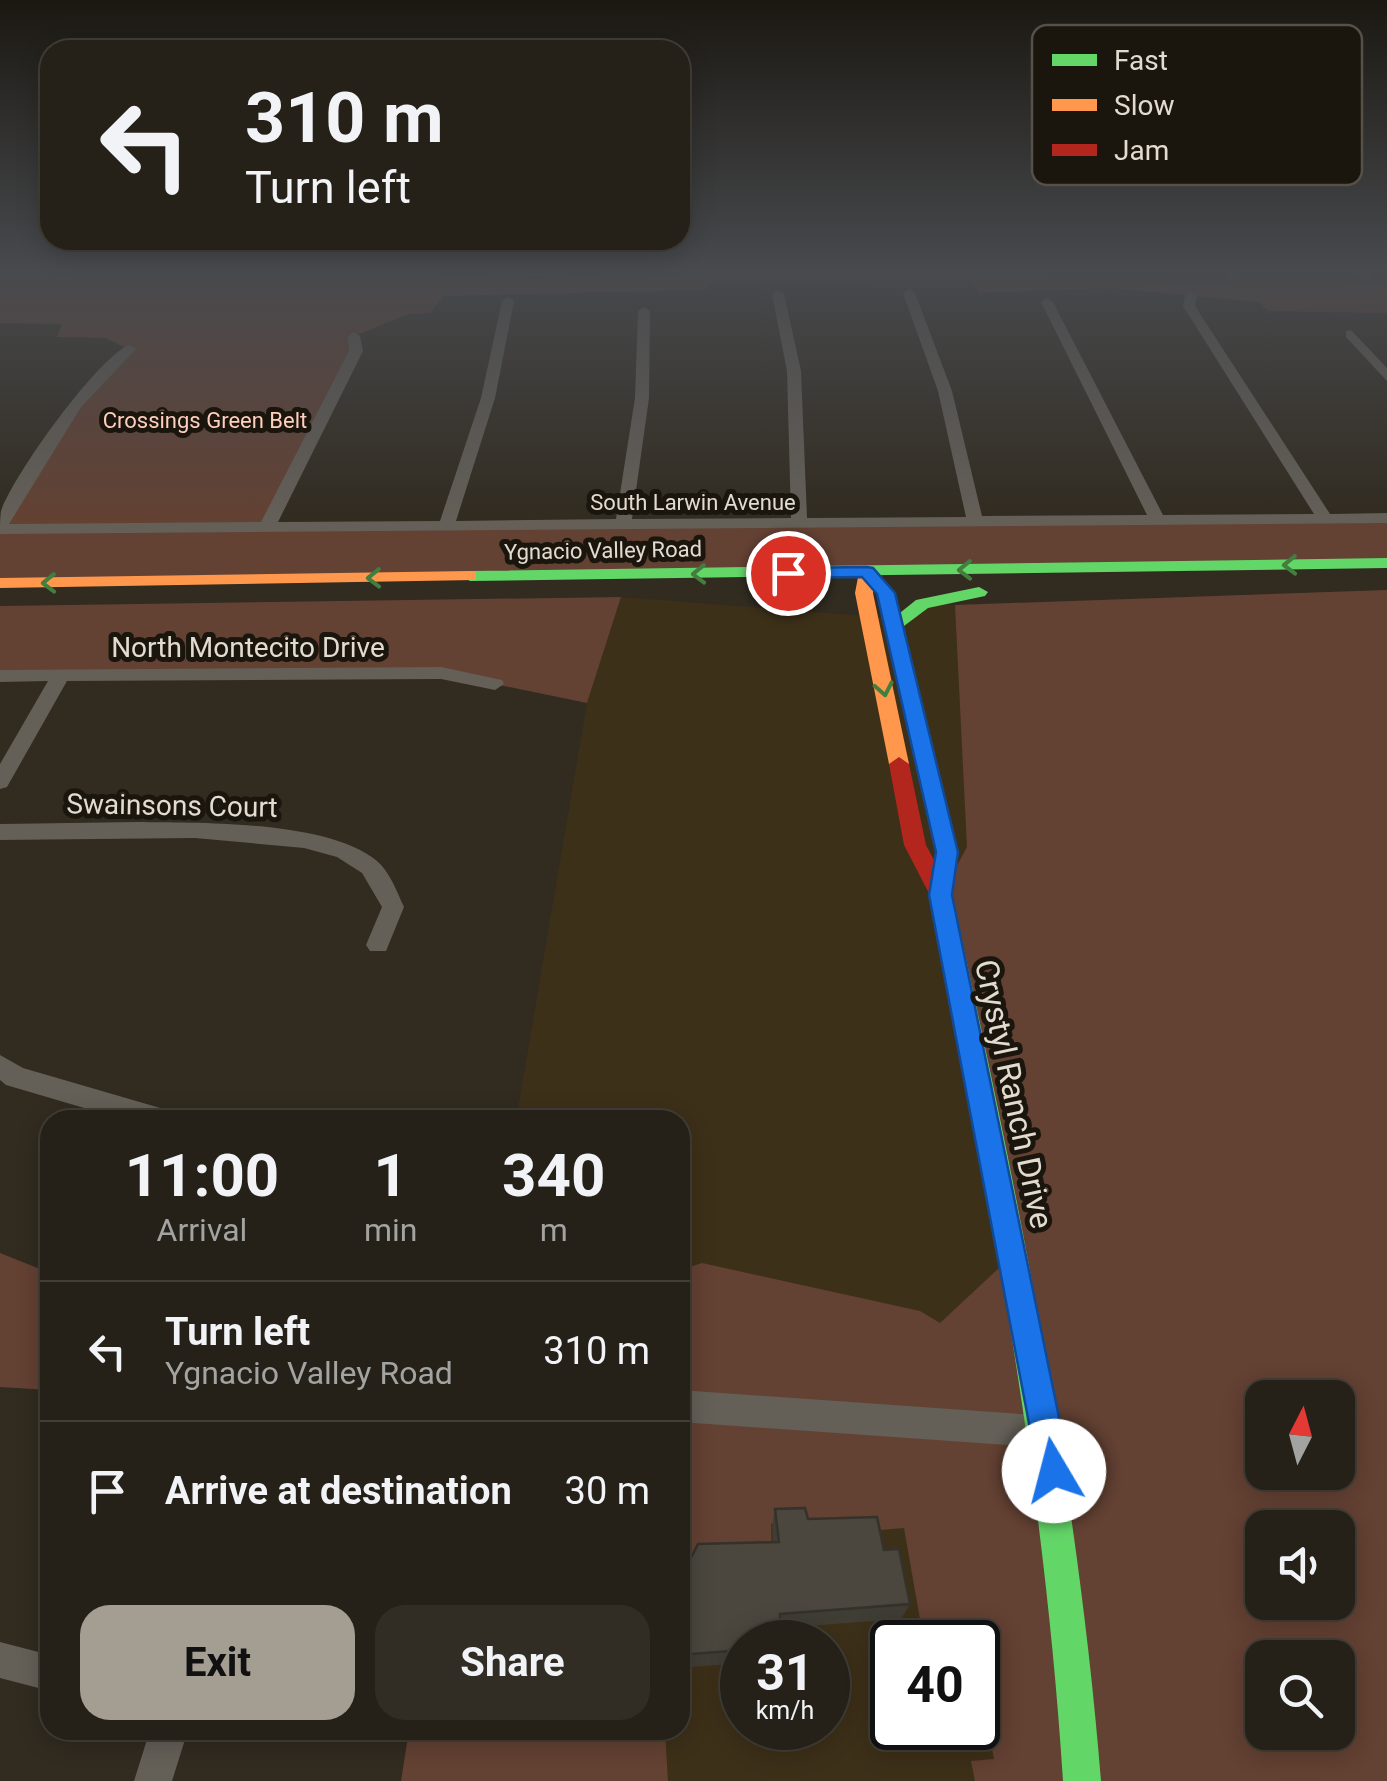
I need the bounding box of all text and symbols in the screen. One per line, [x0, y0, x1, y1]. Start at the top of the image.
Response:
legend [1032, 25, 1362, 185]
text: Fast [1114, 44, 1168, 77]
text: 310 m [245, 77, 444, 159]
icon: left [80, 80, 210, 210]
text: Slow [1114, 89, 1174, 122]
text: Jam [1114, 134, 1169, 167]
text: Turn left [245, 161, 411, 214]
park label: Crossings Green Belt [103, 408, 307, 433]
street label: South Larwin Avenue [590, 490, 796, 515]
pin [746, 531, 831, 616]
street label: Ygnacio Valley Road [504, 536, 702, 565]
icon: arrive [761, 546, 816, 601]
one-way arrow [1281, 554, 1297, 575]
one-way arrow [956, 559, 972, 581]
one-way arrow [691, 563, 706, 585]
one-way arrow [366, 568, 382, 589]
one-way arrow [41, 572, 57, 593]
street label: North Montecito Drive [111, 631, 385, 664]
one-way arrow [872, 680, 893, 697]
street label: Swainsons Court [66, 787, 278, 824]
street label: Crystyl Ranch Drive [967, 956, 1061, 1232]
text: 11:00 [125, 1140, 279, 1211]
text: 1 [373, 1140, 408, 1211]
text: 340 [502, 1140, 605, 1211]
text: Arrival [157, 1211, 247, 1249]
text: min [364, 1211, 417, 1249]
text: m [540, 1211, 568, 1249]
text: Turn left [165, 1310, 310, 1354]
icon: left [80, 1324, 135, 1379]
text: 310 m [543, 1329, 650, 1373]
text: Ygnacio Valley Road [165, 1354, 453, 1392]
north arrow [1245, 1380, 1355, 1490]
map controls [1245, 1380, 1355, 1750]
position arrow [1002, 1419, 1106, 1523]
icon: arrive [80, 1464, 135, 1519]
text: Arrive at destination [165, 1469, 512, 1513]
text: 30 m [565, 1469, 650, 1513]
button: sound [1245, 1510, 1355, 1620]
button: Exit [80, 1605, 355, 1720]
button: Share [375, 1605, 650, 1720]
speed limit sign: 40 [870, 1620, 1000, 1750]
button: search [1245, 1640, 1355, 1750]
text: 31 [756, 1644, 814, 1702]
text: km/h [756, 1696, 814, 1725]

